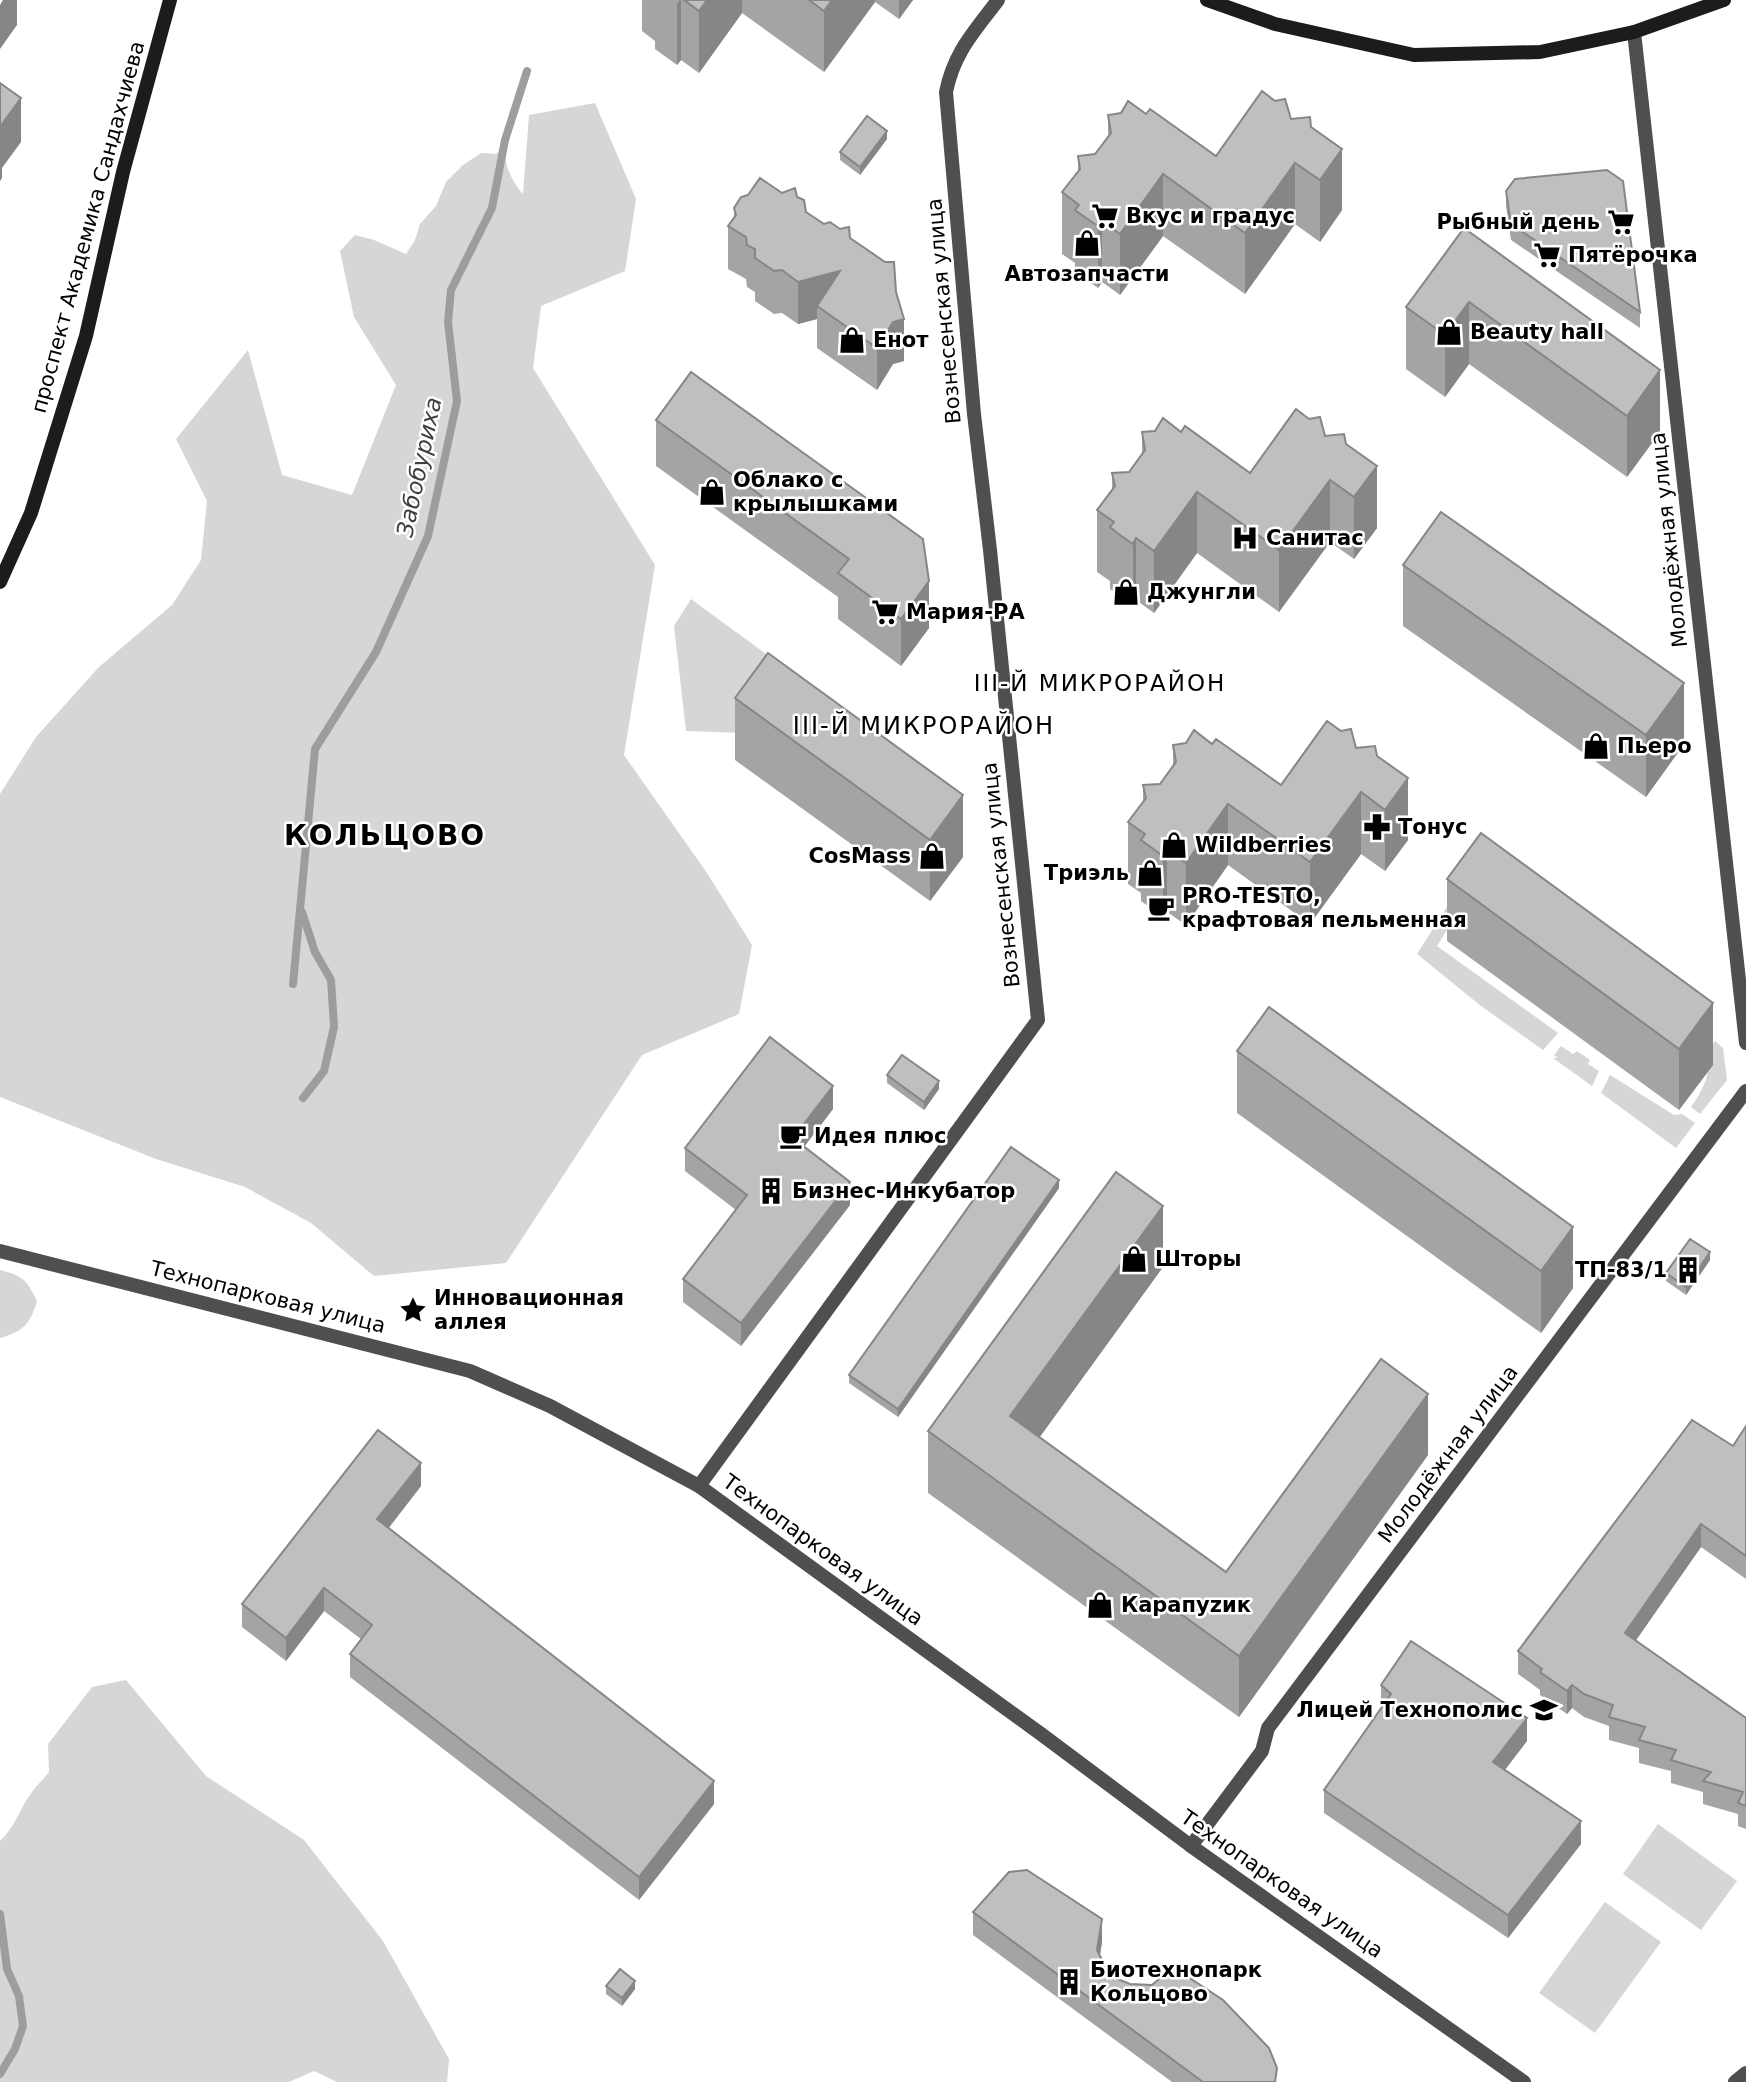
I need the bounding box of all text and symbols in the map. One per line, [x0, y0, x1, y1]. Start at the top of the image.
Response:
street label: проспект Академика Сандахчиева [27, 38, 149, 416]
street label: Вознесенская улица [922, 197, 966, 425]
supermarket icon: Вкус и градус [1090, 201, 1120, 231]
place label: Вкус и градус [1126, 204, 1295, 228]
supermarket icon: Рыбный день [1606, 207, 1636, 237]
place label: Рыбный день [1436, 210, 1600, 234]
shop icon: Автозапчасти [1072, 228, 1102, 258]
supermarket icon: Пятёрочка [1532, 240, 1562, 270]
place label: Пятёрочка [1568, 243, 1698, 267]
place label: Автозапчасти [1005, 262, 1169, 286]
shop icon: Beauty hall [1434, 317, 1464, 347]
place label: Beauty hall [1470, 320, 1604, 344]
shop icon: Енот [837, 325, 867, 355]
place label: Енот [873, 328, 929, 352]
water label: Забобуриха [392, 395, 446, 539]
street label: Молодёжная улица [1646, 431, 1692, 649]
place label: Облако с крылышками [733, 468, 898, 516]
shop icon: Облако с крылышками [697, 477, 727, 507]
hospital icon: Санитас [1230, 523, 1260, 553]
place label: Санитас [1266, 526, 1364, 550]
shop icon: Джунгли [1111, 577, 1141, 607]
place label: Джунгли [1147, 580, 1256, 604]
supermarket icon: Мария-РА [870, 597, 900, 627]
place label: Мария-РА [906, 600, 1025, 624]
district label: III-Й МИКРОРАЙОН [974, 669, 1226, 696]
district label: III-Й МИКРОРАЙОН [793, 711, 1055, 740]
shop icon: Пьеро [1581, 731, 1611, 761]
place label: Пьеро [1617, 734, 1692, 758]
street label: Вознесенская улица [977, 761, 1025, 989]
pharmacy icon: Тонус [1362, 812, 1392, 842]
place label: Тонус [1398, 815, 1467, 839]
district label: КОЛЬЦОВО [284, 819, 486, 852]
shop icon: Wildberries [1159, 830, 1189, 860]
place label: Wildberries [1195, 833, 1332, 857]
shop icon: CosMass [917, 841, 947, 871]
place label: CosMass [809, 844, 911, 868]
shop icon: Триэль [1135, 858, 1165, 888]
place label: Триэль [1044, 861, 1129, 885]
place label: PRO-TESTO, крафтовая пельменная [1182, 884, 1467, 932]
cafe icon: PRO-TESTO, крафтовая пельменная [1146, 893, 1176, 923]
cafe icon: Идея плюс [778, 1121, 808, 1151]
place label: Идея плюс [814, 1124, 946, 1148]
building icon: Бизнес-Инкубатор [756, 1176, 786, 1206]
place label: Бизнес-Инкубатор [792, 1179, 1015, 1203]
shop icon: Шторы [1119, 1244, 1149, 1274]
place label: Шторы [1155, 1247, 1242, 1271]
building icon: ТП-83/1 [1673, 1255, 1703, 1285]
street label: Технопарковая улица [147, 1256, 388, 1338]
place label: ТП-83/1 [1575, 1258, 1667, 1282]
place label: Инновационная аллея [434, 1286, 624, 1334]
place icon: Инновационная аллея [398, 1295, 428, 1325]
street label: Молодёжная улица [1373, 1360, 1523, 1548]
street label: Технопарковая улица [717, 1469, 928, 1631]
shop icon: Карапуzик [1085, 1590, 1115, 1620]
place label: Карапуzик [1121, 1593, 1251, 1617]
school or university icon: Лицей Технополис [1529, 1695, 1559, 1725]
place label: Лицей Технополис [1296, 1698, 1523, 1722]
street label: Технопарковая улица [1175, 1804, 1388, 1963]
place label: Биотехнопарк Кольцово [1090, 1958, 1262, 2006]
building icon: Биотехнопарк Кольцово [1054, 1967, 1084, 1997]

